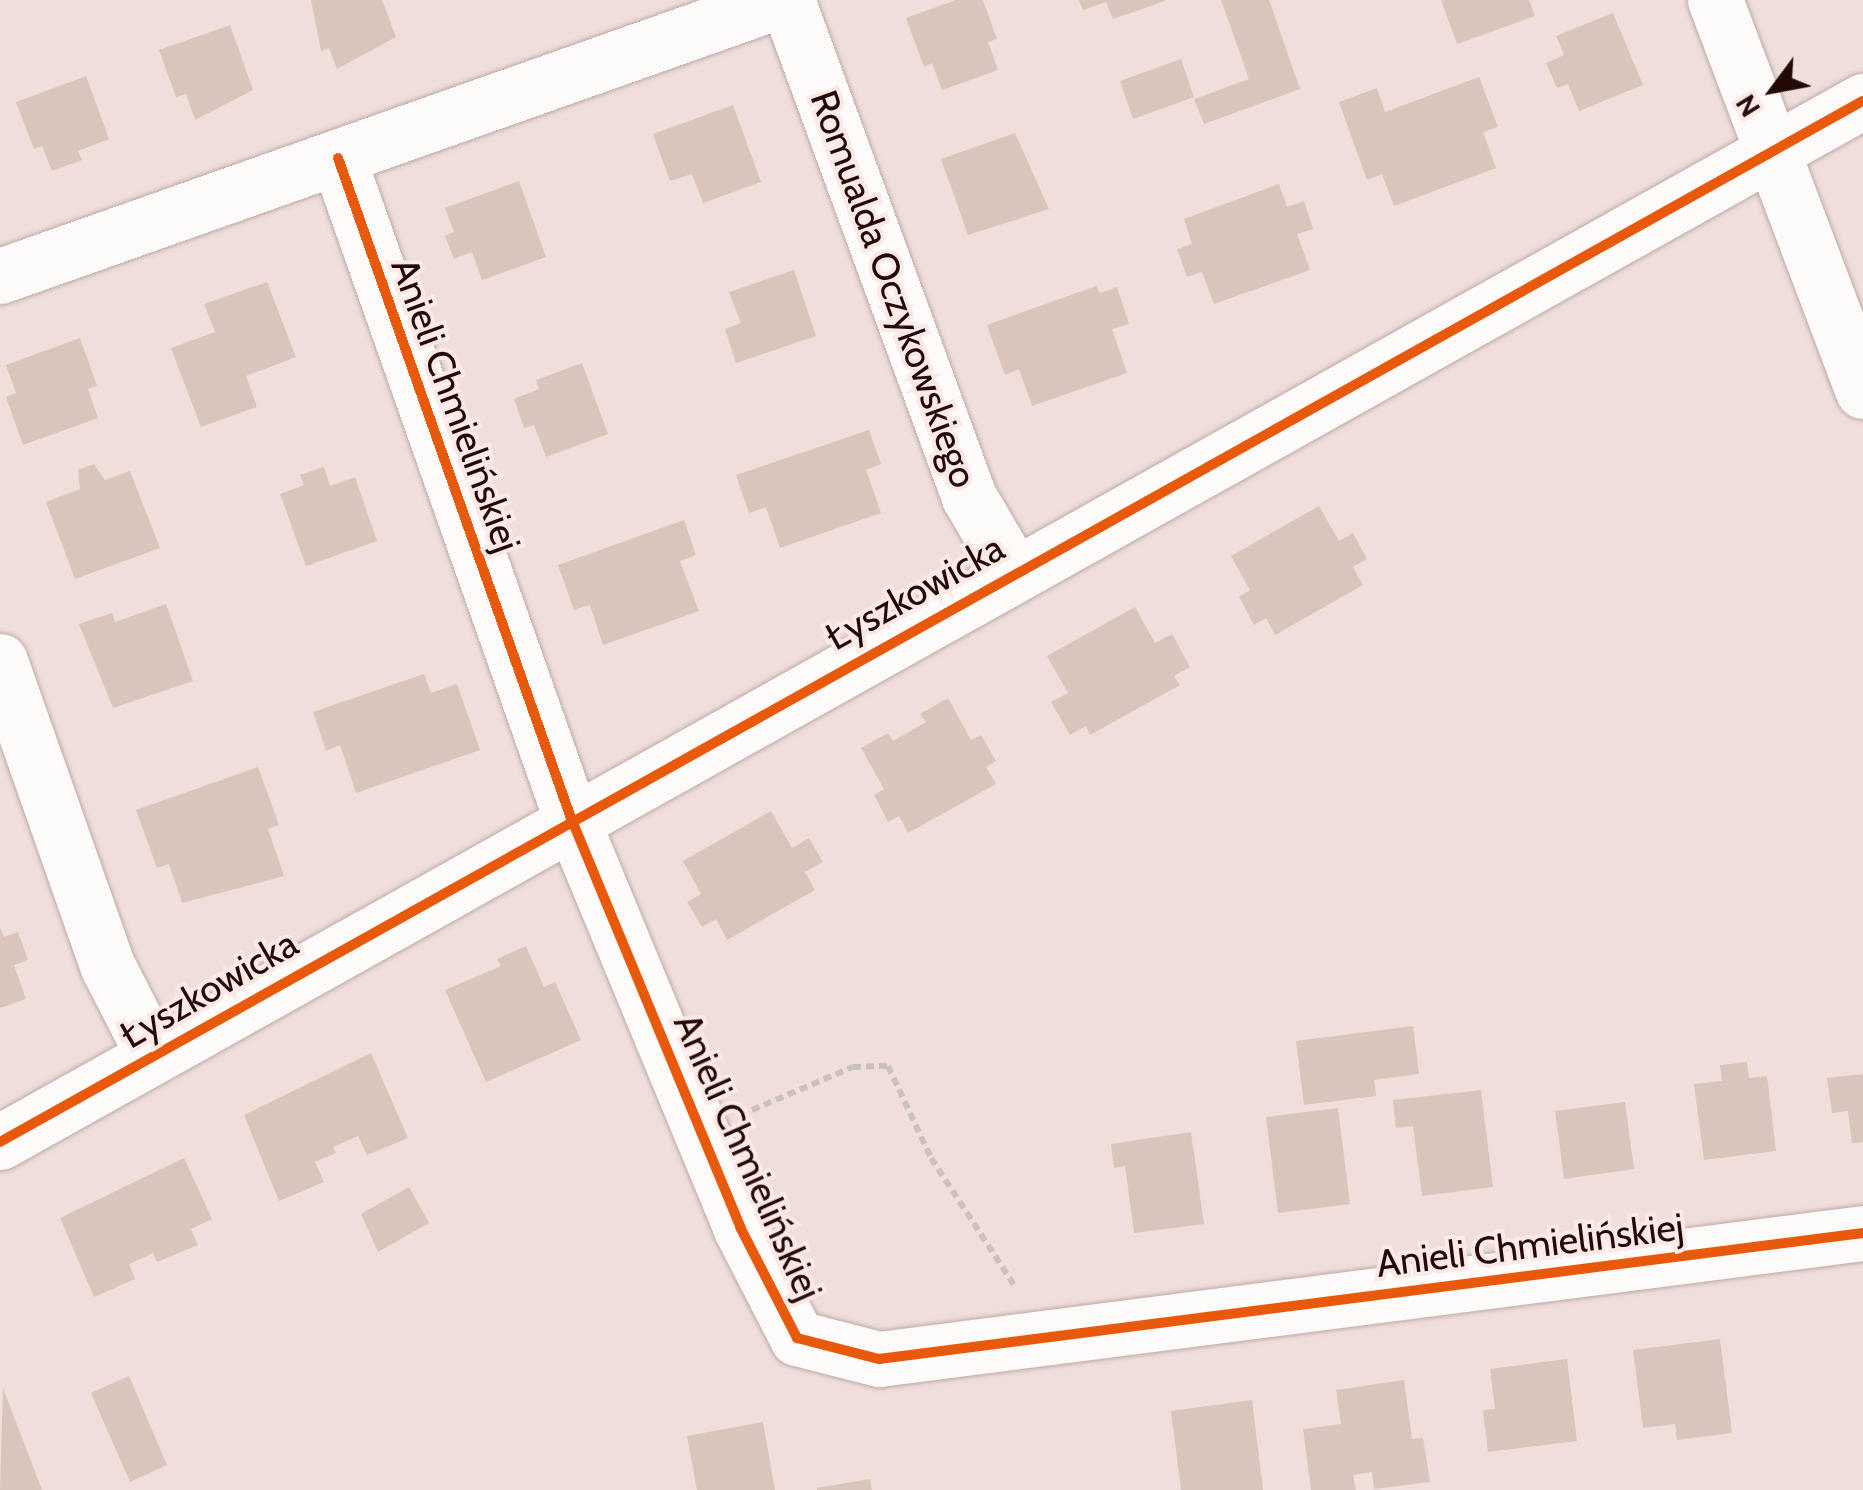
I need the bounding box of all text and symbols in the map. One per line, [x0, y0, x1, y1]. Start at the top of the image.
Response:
north arrow [1723, 40, 1823, 140]
street label: Romualda Oczykowskiego [801, 84, 987, 494]
text: N [1728, 89, 1767, 123]
street label: Anieli Chmielińskiej [382, 252, 530, 558]
street label: Łyszkowicka [818, 524, 1012, 660]
street label: Łyszkowicka [112, 920, 306, 1058]
street label: Anieli Chmielińskiej [664, 1007, 832, 1307]
street label: Anieli Chmielińskiej [1374, 1204, 1686, 1286]

